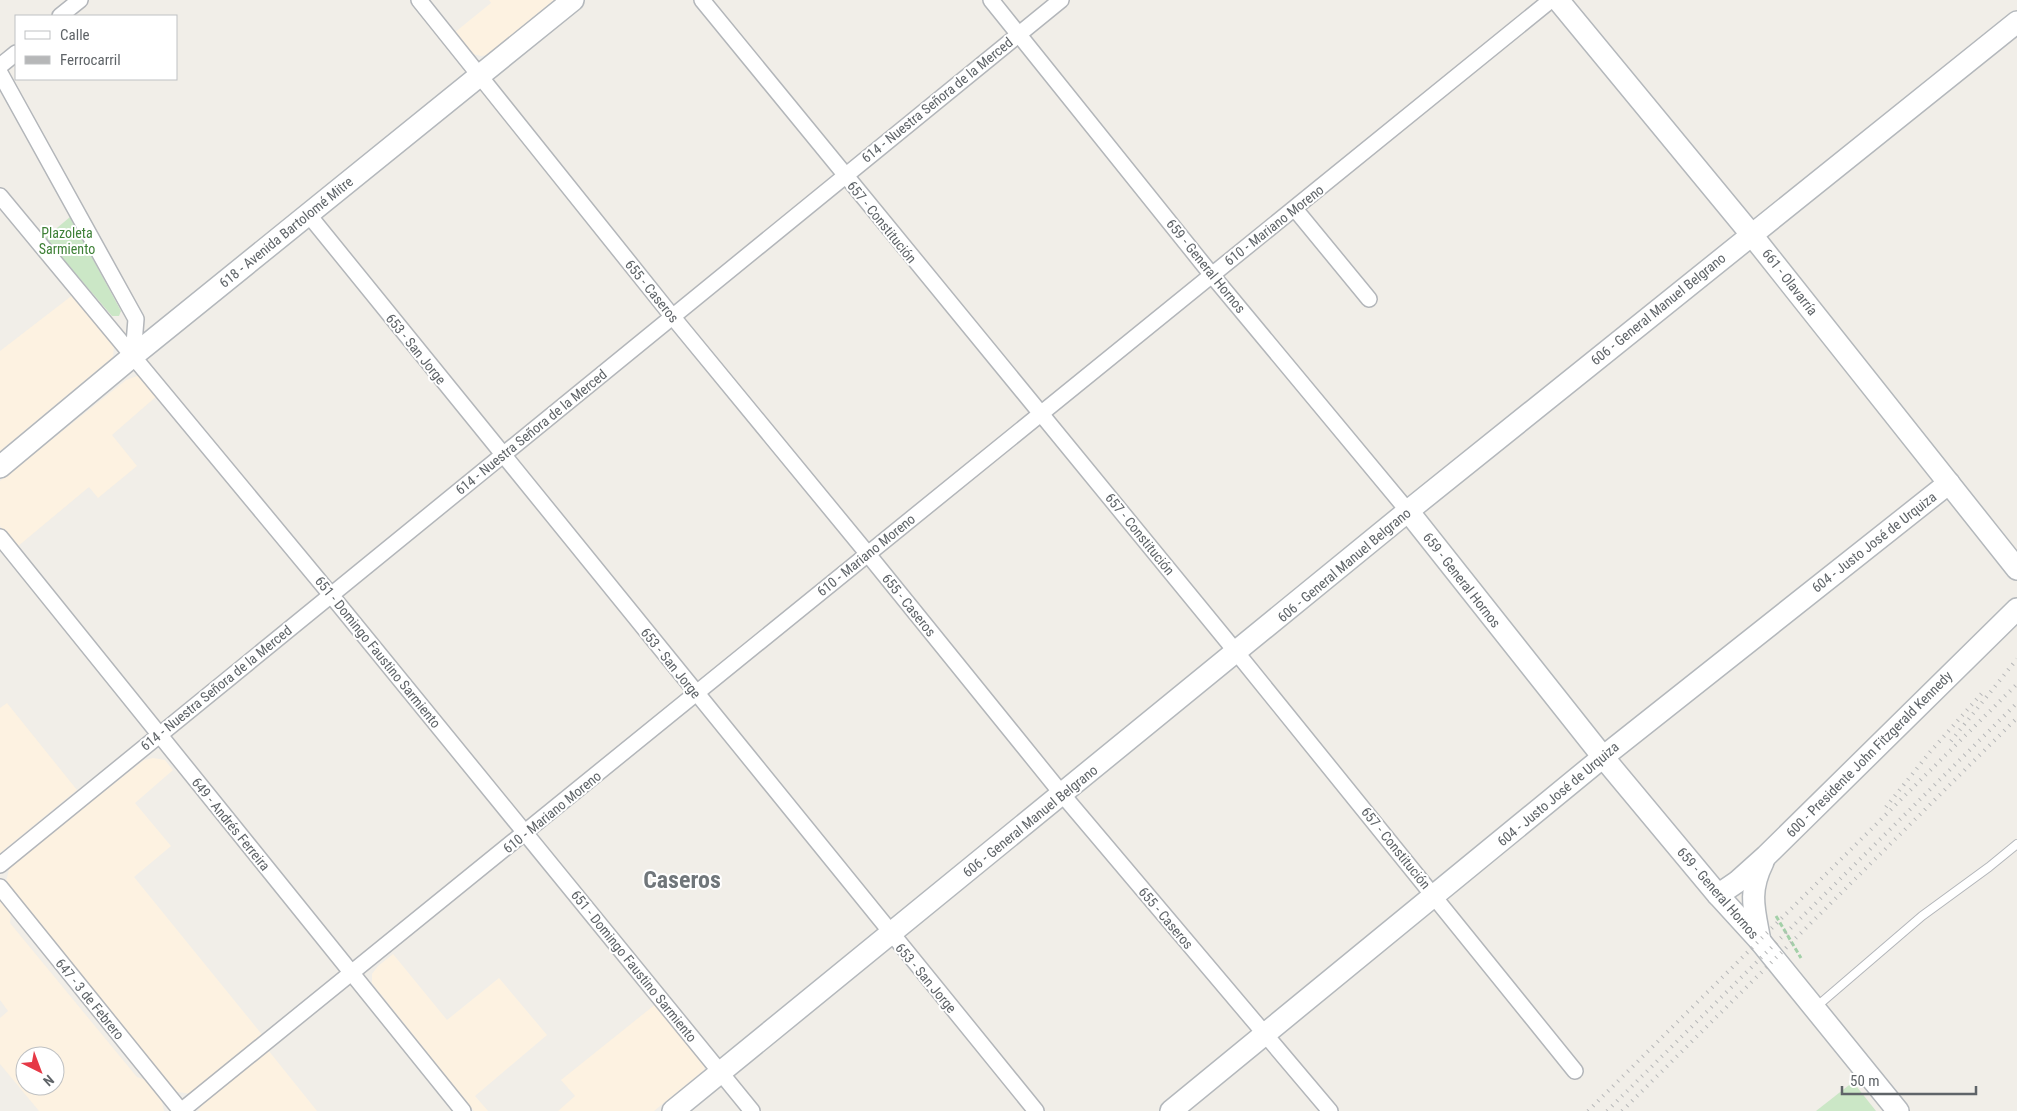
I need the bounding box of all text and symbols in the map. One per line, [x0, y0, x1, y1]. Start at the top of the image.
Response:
legend [15, 15, 178, 80]
text: Calle [60, 26, 90, 44]
street label: 614 - Nuestra Señora de la Merced [858, 34, 1016, 166]
text: Ferrocarril [60, 51, 121, 69]
street label: 618 - Avenida Bartolomé Mitre [216, 173, 356, 291]
street label: 657 - Constitución [844, 178, 920, 266]
street label: 610 - Mariano Moreno [1221, 181, 1327, 269]
street label: 659 - General Hornos [1163, 216, 1249, 316]
park label: Plazoleta Sarmiento [39, 225, 95, 257]
street label: 661 - Olavarría [1759, 246, 1821, 318]
street label: 606 - General Manuel Belgrano [1587, 250, 1729, 368]
street label: 655 - Caseros [622, 257, 682, 325]
street label: 653 - San Jorge [383, 311, 450, 388]
street label: 614 - Nuestra Señora de la Merced [452, 366, 610, 498]
street label: 604 - Justo José de Urquiza [1809, 489, 1939, 595]
street label: 657 - Constitución [1102, 490, 1178, 578]
street label: 606 - General Manuel Belgrano [1274, 505, 1414, 625]
street label: 610 - Mariano Moreno [814, 511, 918, 599]
street label: 659 - General Hornos [1420, 529, 1504, 631]
street label: 655 - Caseros [879, 571, 939, 639]
street label: 651 - Domingo Faustino Sarmiento [312, 573, 444, 731]
street label: 614 - Nuestra Señora de la Merced [137, 622, 295, 754]
street label: 653 - San Jorge [638, 625, 705, 702]
street label: 600 - Presidente John Fitzgerald Kennedy [1783, 668, 1955, 840]
street label: 604 - Justo José de Urquiza [1494, 739, 1622, 849]
street label: 606 - General Manuel Belgrano [959, 762, 1101, 880]
street label: 610 - Mariano Moreno [500, 768, 604, 856]
street label: 649 - Andrés Ferreira [189, 774, 273, 874]
street label: 657 - Constitución [1358, 804, 1434, 892]
street label: 659 - General Hornos [1674, 844, 1762, 942]
district label: Caseros [643, 866, 721, 894]
street label: 655 - Caseros [1136, 884, 1196, 952]
street label: 651 - Domingo Faustino Sarmiento [568, 887, 700, 1045]
street label: 653 - San Jorge [892, 940, 960, 1016]
street label: 647 - 3 de Febrero [53, 955, 127, 1043]
north arrow [15, 1046, 65, 1096]
scale bar [1842, 1064, 1976, 1096]
text: N [40, 1072, 57, 1089]
text: 50 m [1850, 1072, 1880, 1090]

